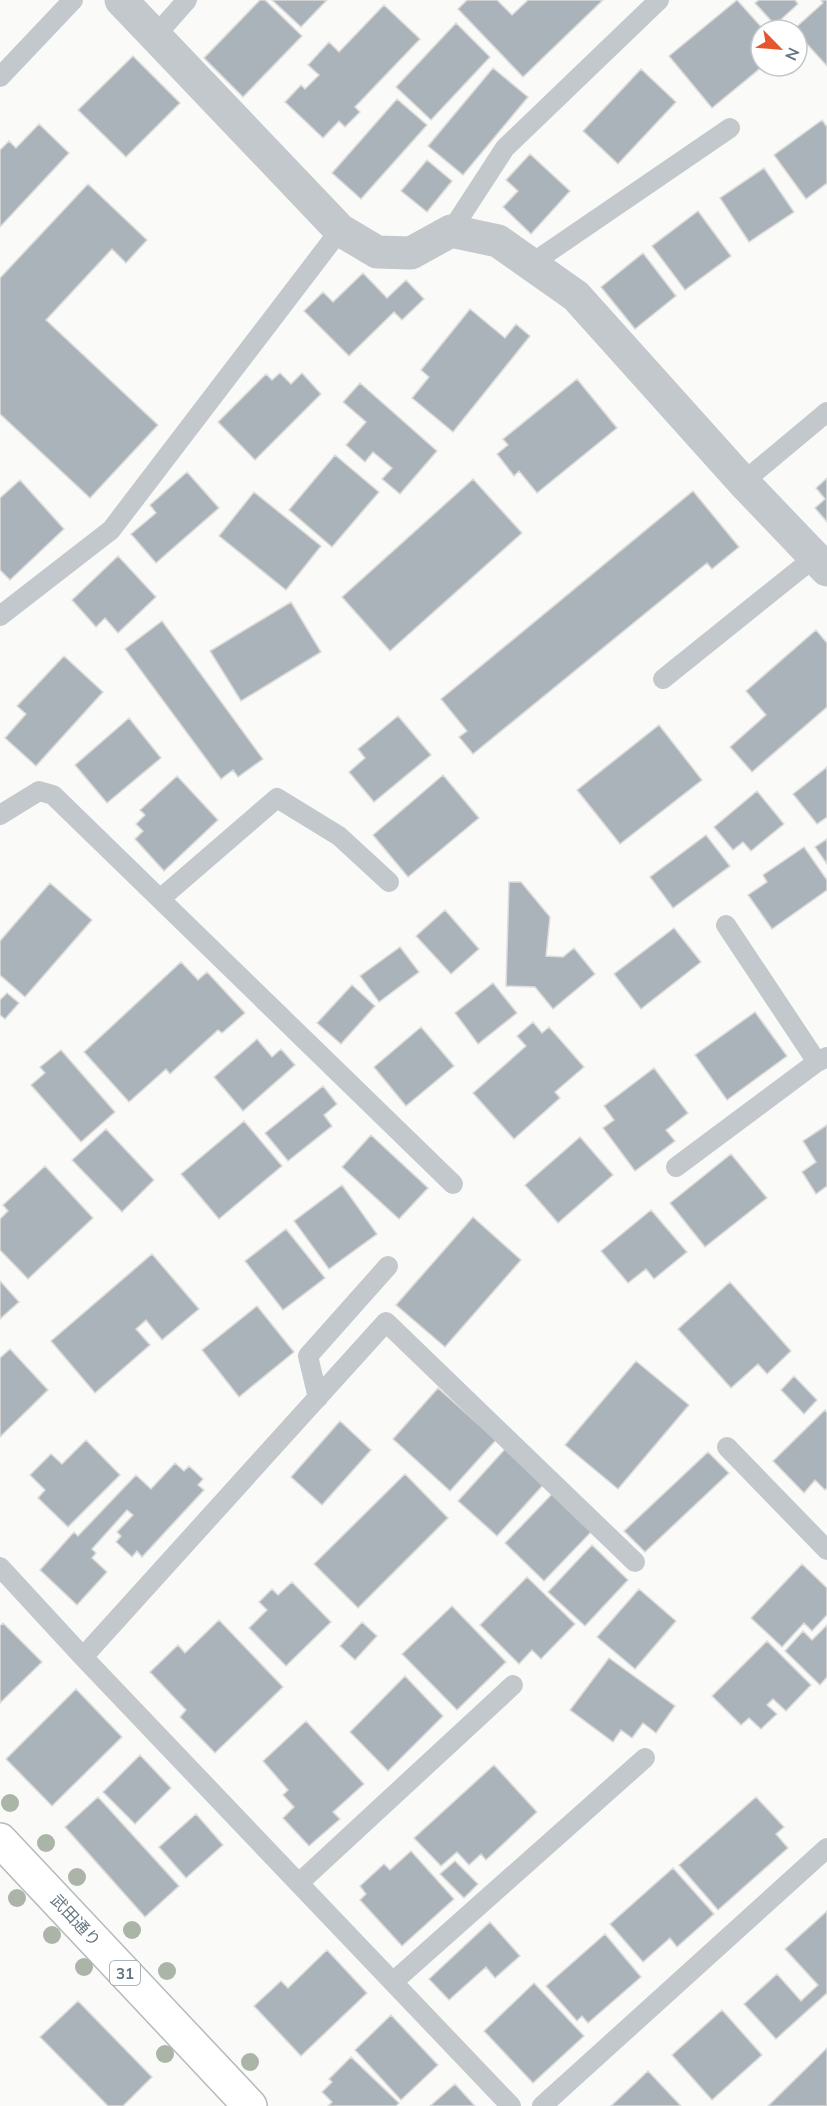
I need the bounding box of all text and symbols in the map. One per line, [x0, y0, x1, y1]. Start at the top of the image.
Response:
north arrow [749, 18, 809, 78]
text: N [781, 45, 804, 64]
street label: 武田通り [47, 1890, 105, 1950]
road number: 31 [110, 1961, 140, 1985]

